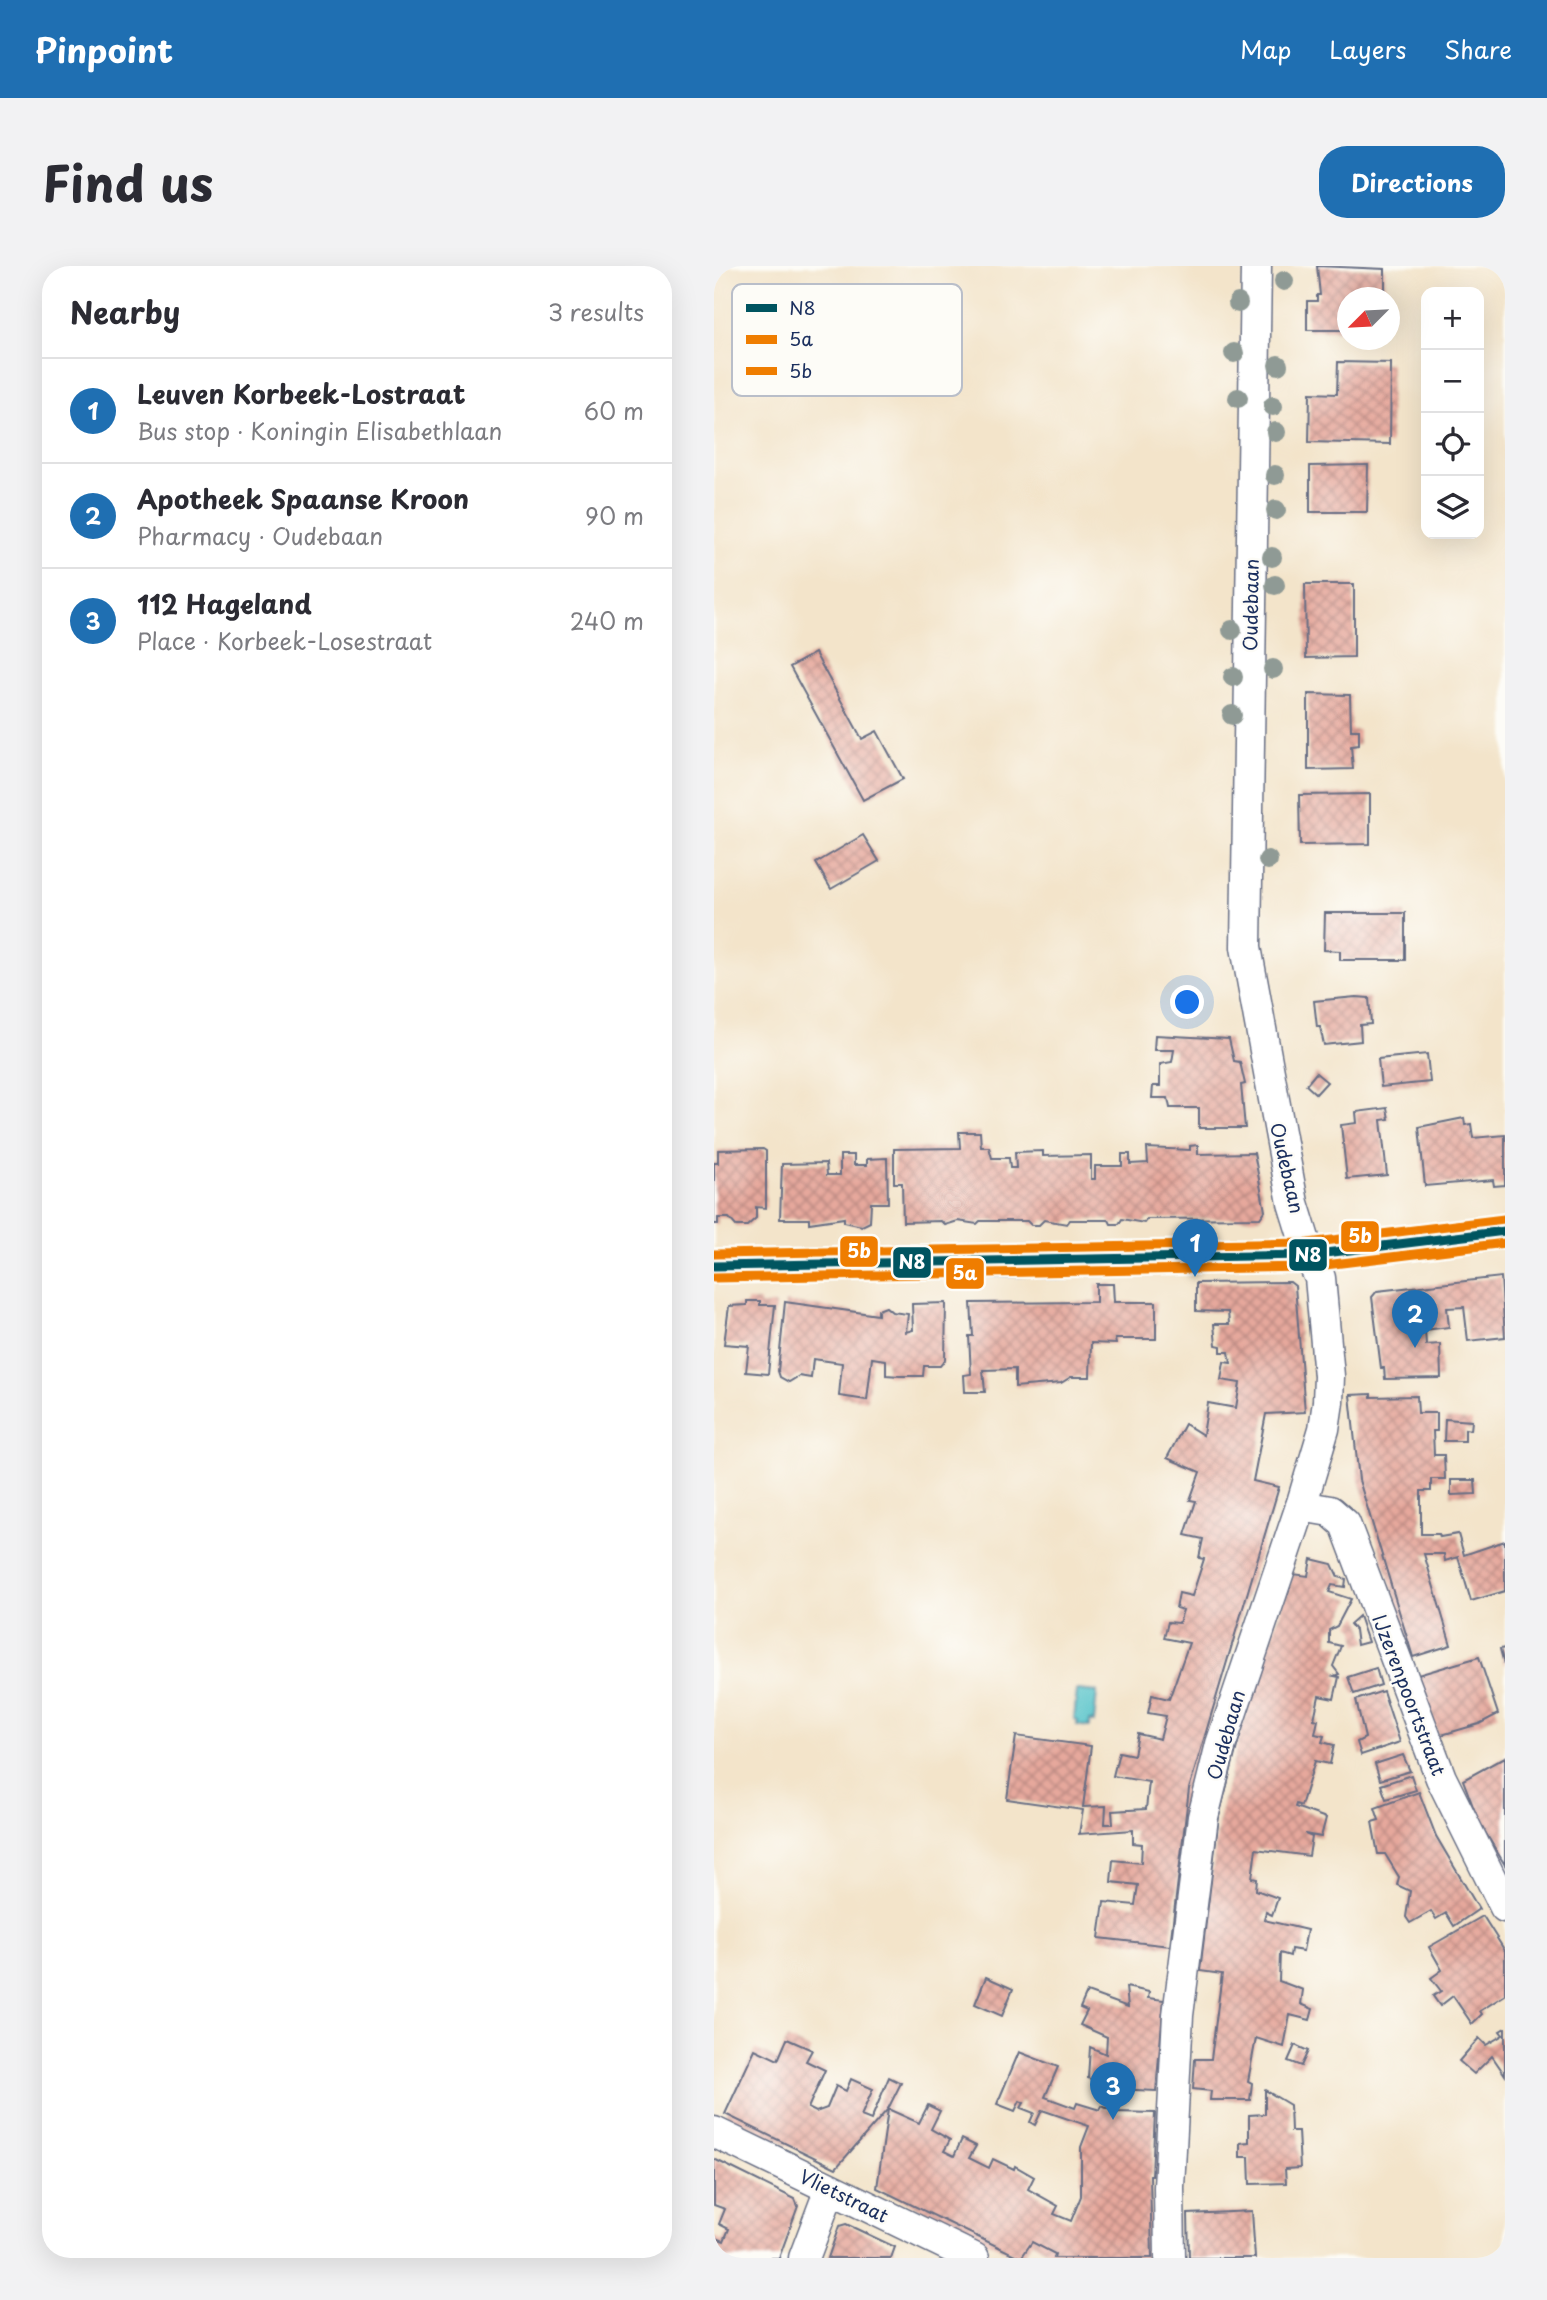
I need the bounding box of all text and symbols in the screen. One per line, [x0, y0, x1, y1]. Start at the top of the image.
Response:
text: Pinpoint [35, 24, 173, 74]
text: Map [1240, 31, 1291, 67]
text: Layers [1329, 31, 1406, 67]
text: Share [1444, 31, 1512, 67]
text: Find us [42, 145, 213, 219]
button: Directions [1319, 146, 1505, 218]
legend [732, 284, 962, 396]
north arrow [1337, 287, 1400, 350]
map controls [1421, 287, 1484, 539]
button: + [1421, 287, 1484, 350]
text: Nearby [70, 289, 180, 334]
text: N8 [789, 293, 816, 321]
text: 3 results [548, 294, 644, 329]
text: 5a [789, 324, 813, 352]
button: − [1421, 350, 1484, 413]
text: 5b [789, 356, 812, 384]
text: Leuven Korbeek-Lostraat [137, 374, 465, 413]
text: 1 [88, 393, 99, 428]
text: 60 m [584, 393, 644, 428]
text: Bus stop · Koningin Elisabethlaan [137, 413, 502, 448]
button: locate [1421, 413, 1484, 476]
button: layers [1421, 476, 1484, 539]
text: Apotheek Spaanse Kroon [137, 479, 469, 518]
text: 2 [85, 498, 101, 533]
text: 90 m [585, 498, 644, 533]
text: Pharmacy · Oudebaan [137, 518, 383, 553]
street label: Oudebaan [1235, 559, 1265, 651]
text: 112 Hageland [137, 584, 312, 623]
text: 3 [85, 603, 101, 638]
text: 240 m [570, 603, 644, 638]
text: Place · Korbeek-Losestraat [137, 623, 432, 658]
your location [1170, 985, 1204, 1019]
street label: Oudebaan [1264, 1120, 1312, 1216]
pin: 1 [1172, 1219, 1218, 1277]
line badge: 5b [1340, 1220, 1380, 1253]
text: 5b [1348, 1221, 1372, 1249]
line badge: 5b [839, 1235, 879, 1268]
text: 5b [847, 1236, 871, 1264]
line badge: N8 [1288, 1238, 1328, 1272]
text: N8 [1295, 1240, 1322, 1268]
line badge: N8 [892, 1246, 932, 1279]
text: N8 [899, 1247, 926, 1275]
line badge: 5a [945, 1257, 985, 1290]
text: 5a [953, 1258, 978, 1286]
pin: 2 [1392, 1290, 1438, 1348]
street label: IJzerenpoortstraat [1366, 1610, 1454, 1780]
street label: Oudebaan [1199, 1686, 1251, 1783]
pin: 3 [1090, 2062, 1136, 2120]
street label: Vlietstraat [795, 2161, 894, 2229]

